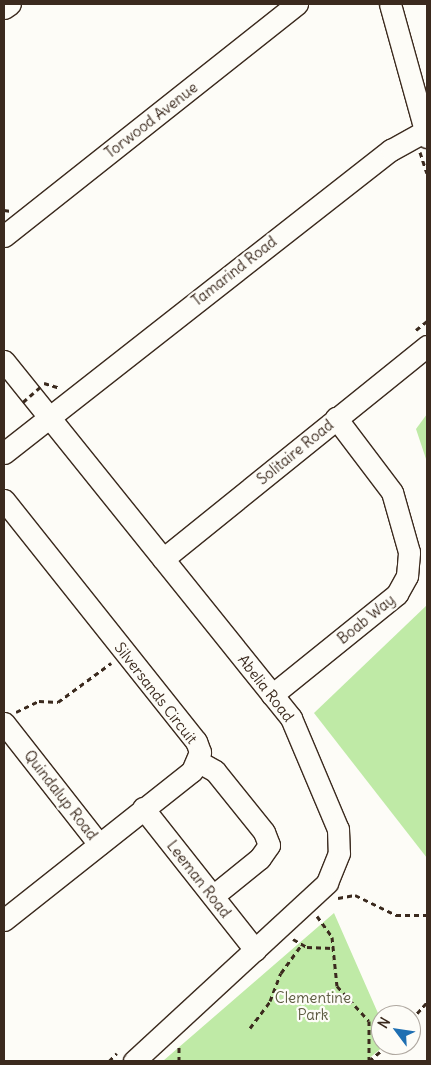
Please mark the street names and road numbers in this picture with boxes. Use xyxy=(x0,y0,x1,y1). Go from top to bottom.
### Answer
street label: Torwood Avenue xyxy=(101,78,201,162)
street label: Tamarind Road xyxy=(188,232,280,310)
street label: Solitaire Road xyxy=(253,416,337,488)
street label: Boab Way xyxy=(334,590,398,648)
street label: Silversands Circuit xyxy=(111,639,201,747)
street label: Abelia Road xyxy=(234,651,298,725)
street label: Quindalup Road xyxy=(20,747,102,843)
street label: Leeman Road xyxy=(163,837,235,921)

